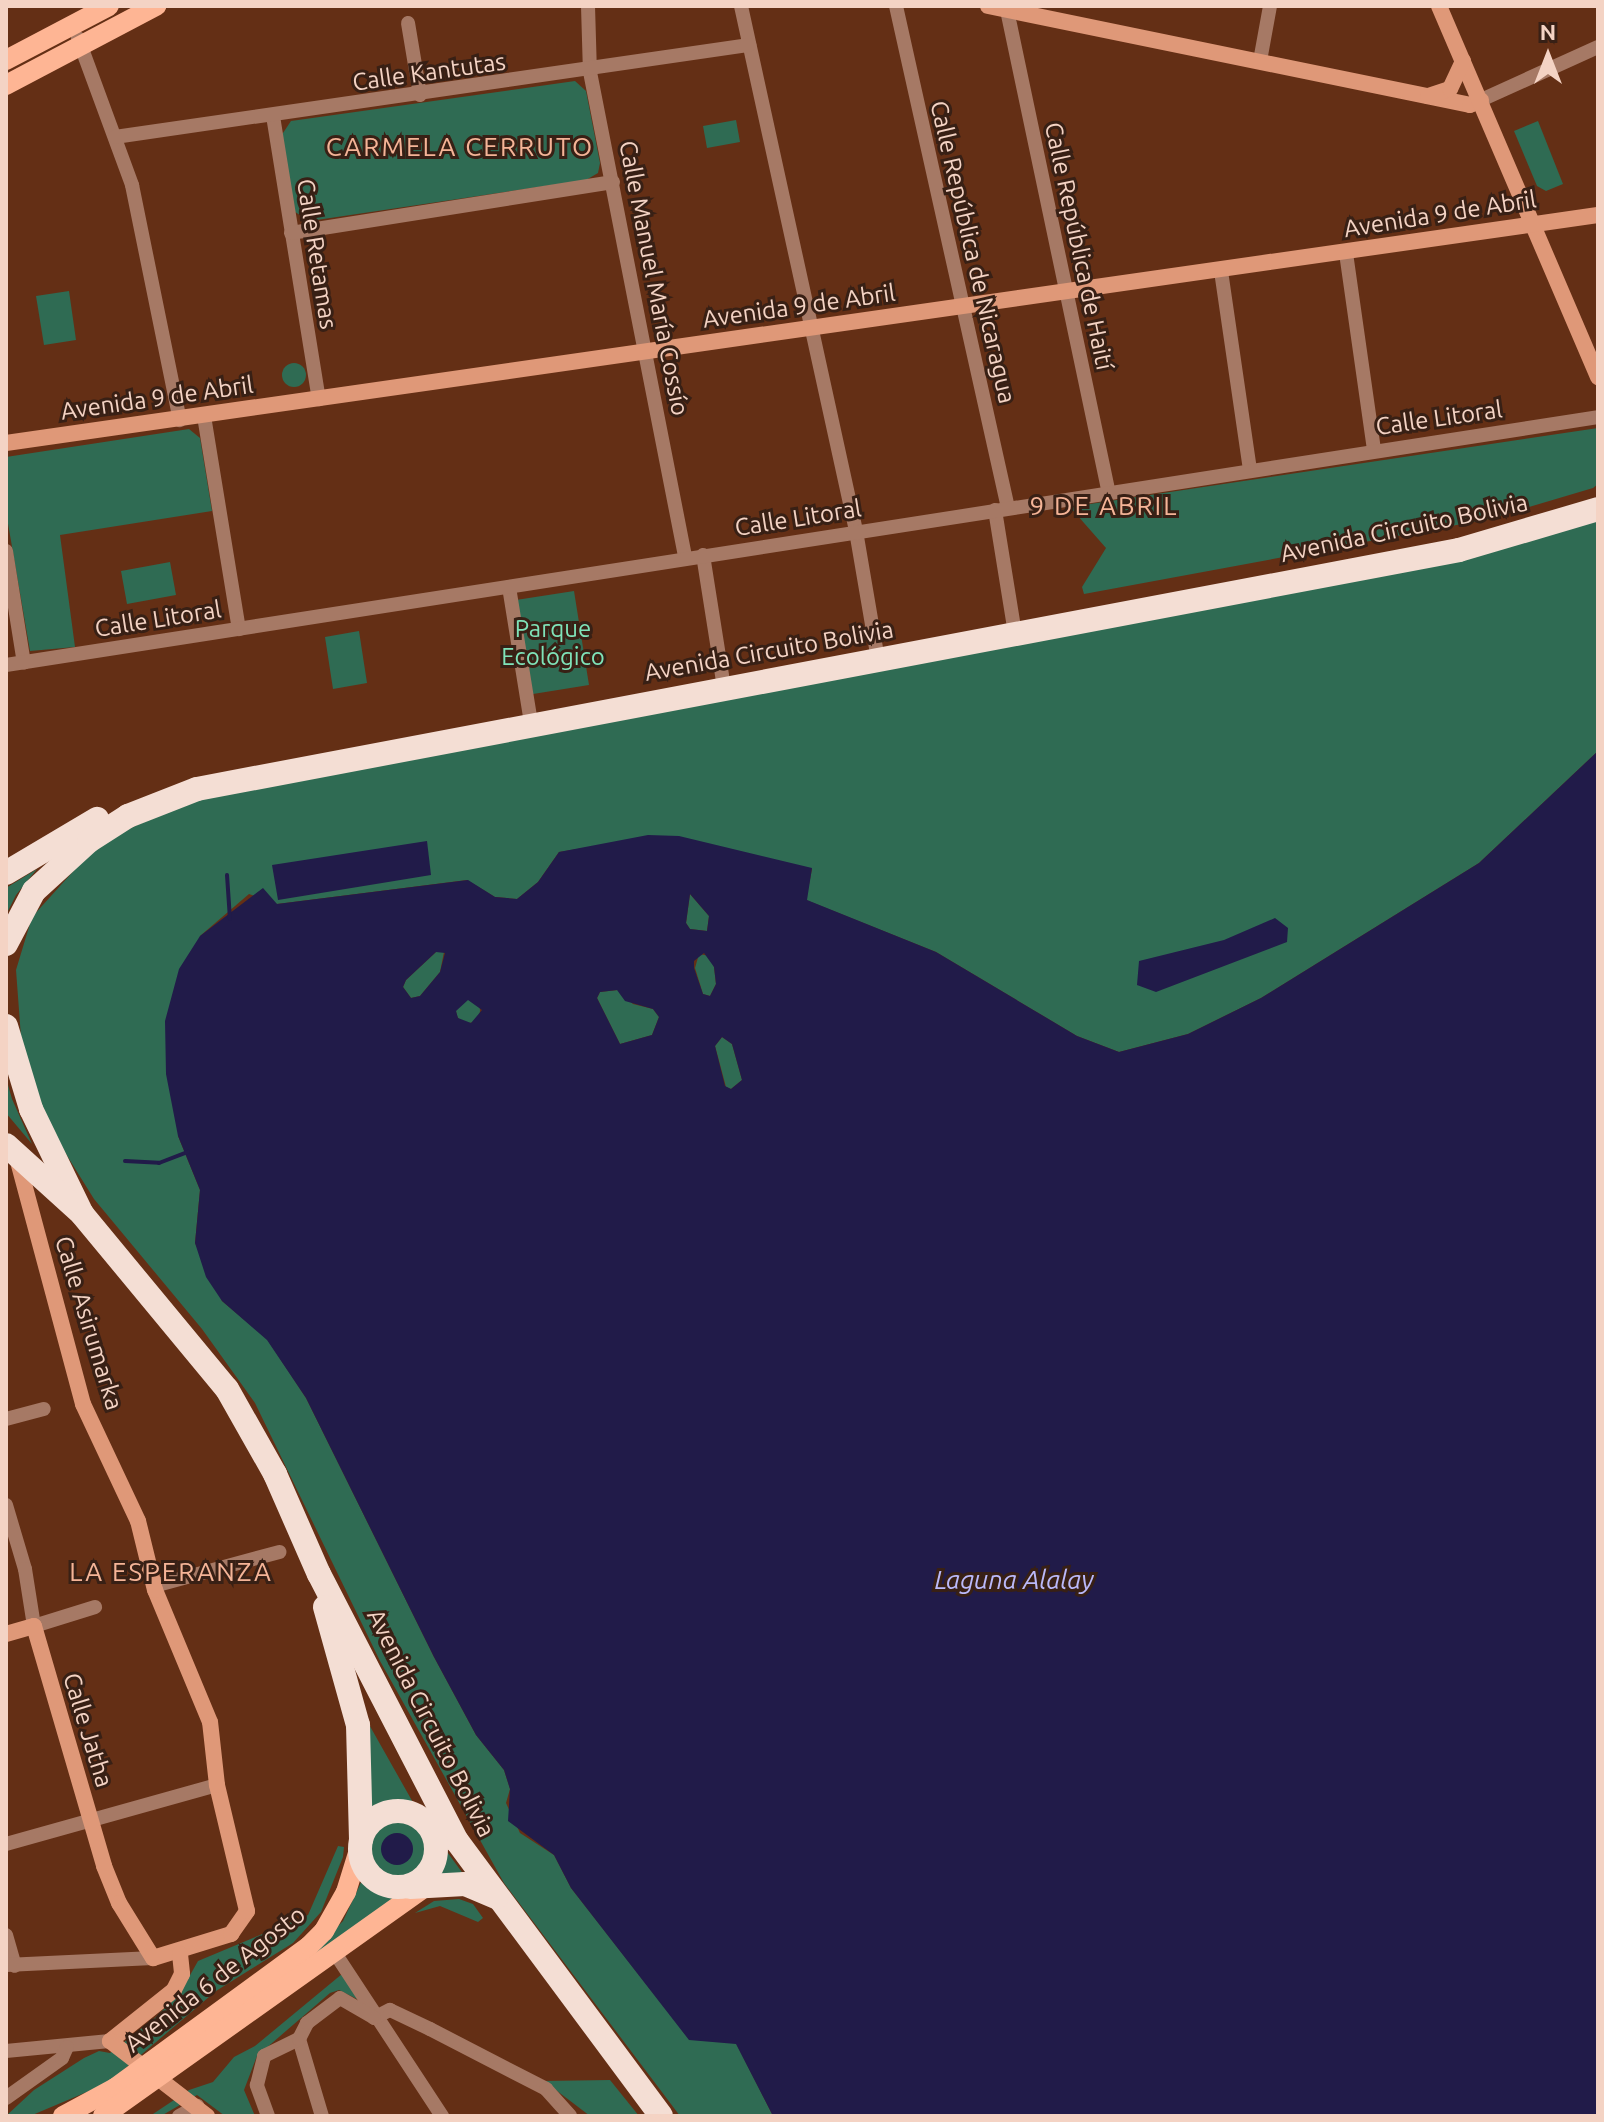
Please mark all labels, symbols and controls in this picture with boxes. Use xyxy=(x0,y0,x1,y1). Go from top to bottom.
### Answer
north arrow xyxy=(1508,16,1588,96)
text: N xyxy=(1540,19,1556,44)
street label: Calle Kantutas xyxy=(351,47,507,97)
street label: Calle República de Nicaragua xyxy=(924,98,1022,406)
street label: Calle República de Haití xyxy=(1039,120,1119,372)
district label: CARMELA CERRUTO xyxy=(326,131,594,163)
street label: Calle Manuel María Cossío xyxy=(613,138,695,418)
street label: Calle Retamas xyxy=(291,177,343,331)
street label: Avenida 9 de Abril xyxy=(1342,185,1538,243)
street label: Avenida 9 de Abril xyxy=(701,278,897,334)
street label: Avenida 9 de Abril xyxy=(59,370,255,426)
street label: Calle Litoral xyxy=(1374,395,1504,441)
street label: Avenida Circuito Bolivia xyxy=(1278,488,1530,568)
district label: 9 DE ABRIL xyxy=(1029,490,1179,522)
street label: Calle Litoral xyxy=(733,494,863,542)
street label: Calle Litoral xyxy=(93,595,223,643)
park label: Parque Ecológico xyxy=(501,615,605,671)
street label: Avenida Circuito Bolivia xyxy=(642,615,896,687)
street label: Calle Asirumarka xyxy=(49,1233,129,1413)
district label: LA ESPERANZA xyxy=(69,1556,273,1588)
water label: Laguna Alalay xyxy=(934,1564,1094,1596)
street label: Avenida Circuito Bolivia xyxy=(361,1604,501,1842)
street label: Calle Jatha xyxy=(57,1669,119,1791)
street label: Avenida 6 de Agosto xyxy=(119,1900,311,2058)

